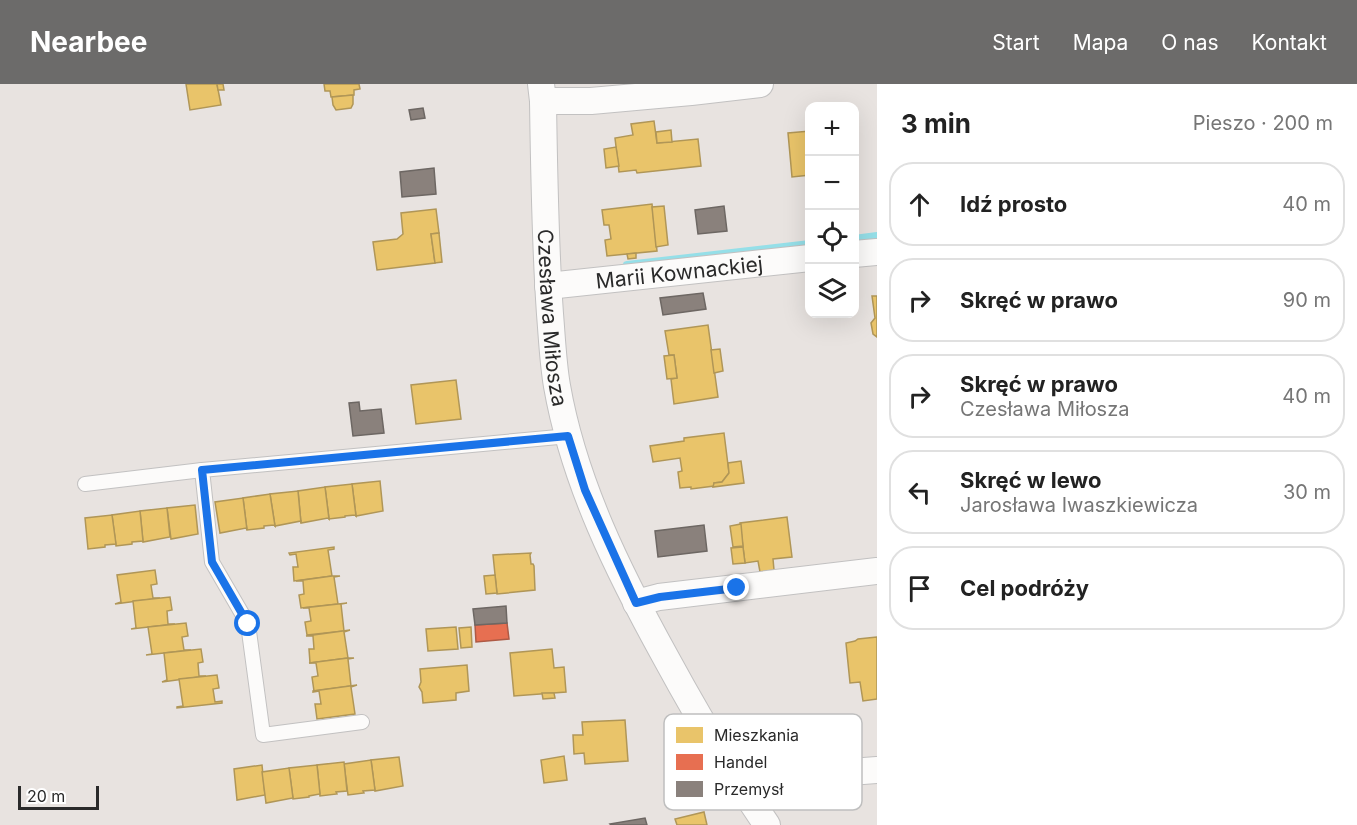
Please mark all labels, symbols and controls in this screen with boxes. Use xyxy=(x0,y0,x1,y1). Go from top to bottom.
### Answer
text: Nearbee xyxy=(30,25,147,59)
text: Start xyxy=(992,30,1040,55)
text: Mapa xyxy=(1073,30,1128,55)
text: O nas xyxy=(1161,30,1219,55)
text: Kontakt xyxy=(1252,30,1327,55)
map controls xyxy=(805,102,859,318)
button: + xyxy=(805,102,859,156)
text: 3 min xyxy=(901,108,971,139)
text: Pieszo · 200 m xyxy=(1193,111,1333,135)
button: − xyxy=(805,156,859,210)
icon: ahead xyxy=(903,188,936,221)
text: Idź prosto xyxy=(960,191,1067,217)
text: 40 m xyxy=(1282,192,1331,216)
button: locate xyxy=(805,210,859,264)
street label: Czesława Miłosza xyxy=(533,228,573,409)
street label: Marii Kownackiej xyxy=(594,251,764,293)
button: layers xyxy=(805,264,859,318)
icon: right xyxy=(903,284,936,317)
text: Skręć w prawo xyxy=(960,287,1118,313)
text: 90 m xyxy=(1283,288,1331,312)
text: Skręć w prawo xyxy=(960,371,1118,397)
icon: right xyxy=(903,380,936,413)
text: 40 m xyxy=(1282,384,1331,408)
text: Czesława Miłosza xyxy=(960,397,1129,421)
text: Skręć w lewo xyxy=(960,467,1101,493)
icon: left xyxy=(903,476,936,509)
text: 30 m xyxy=(1283,480,1331,504)
text: Jarosława Iwaszkiewicza xyxy=(960,493,1198,517)
icon: arrive xyxy=(903,572,936,605)
route end xyxy=(723,574,749,600)
text: Cel podróży xyxy=(960,575,1089,601)
route start xyxy=(234,610,260,636)
legend xyxy=(664,714,862,810)
text: Mieszkania xyxy=(714,725,799,745)
text: Handel xyxy=(714,752,767,772)
text: Przemysł xyxy=(714,779,783,799)
scale bar xyxy=(18,783,99,810)
text: 20 m xyxy=(27,786,65,806)

